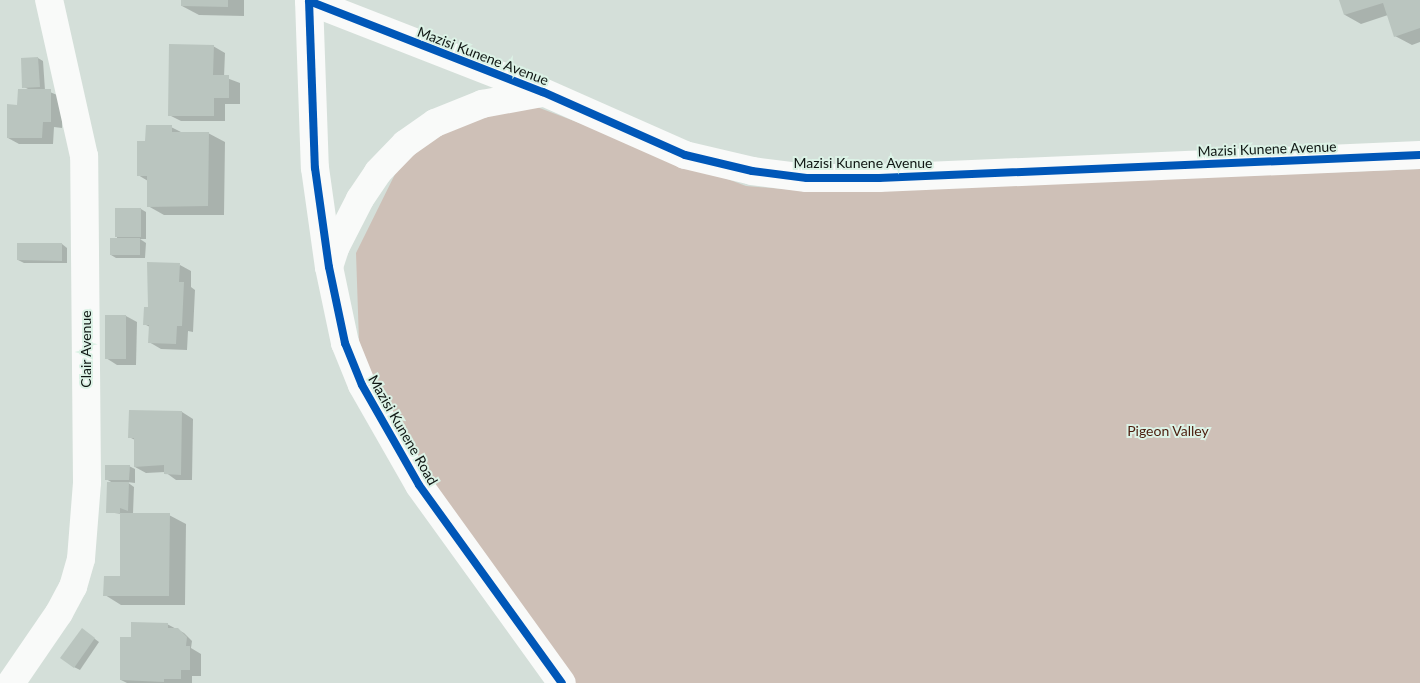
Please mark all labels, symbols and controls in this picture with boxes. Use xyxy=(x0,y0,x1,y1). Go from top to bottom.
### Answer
street label: Mazisi Kunene Avenue xyxy=(415,23,551,89)
street label: Mazisi Kunene Avenue xyxy=(1197,138,1337,160)
street label: Mazisi Kunene Avenue xyxy=(793,155,933,171)
street label: Clair Avenue xyxy=(78,310,94,388)
street label: Mazisi Kunene Road xyxy=(365,372,441,488)
park label: Pigeon Valley xyxy=(1127,423,1209,439)

